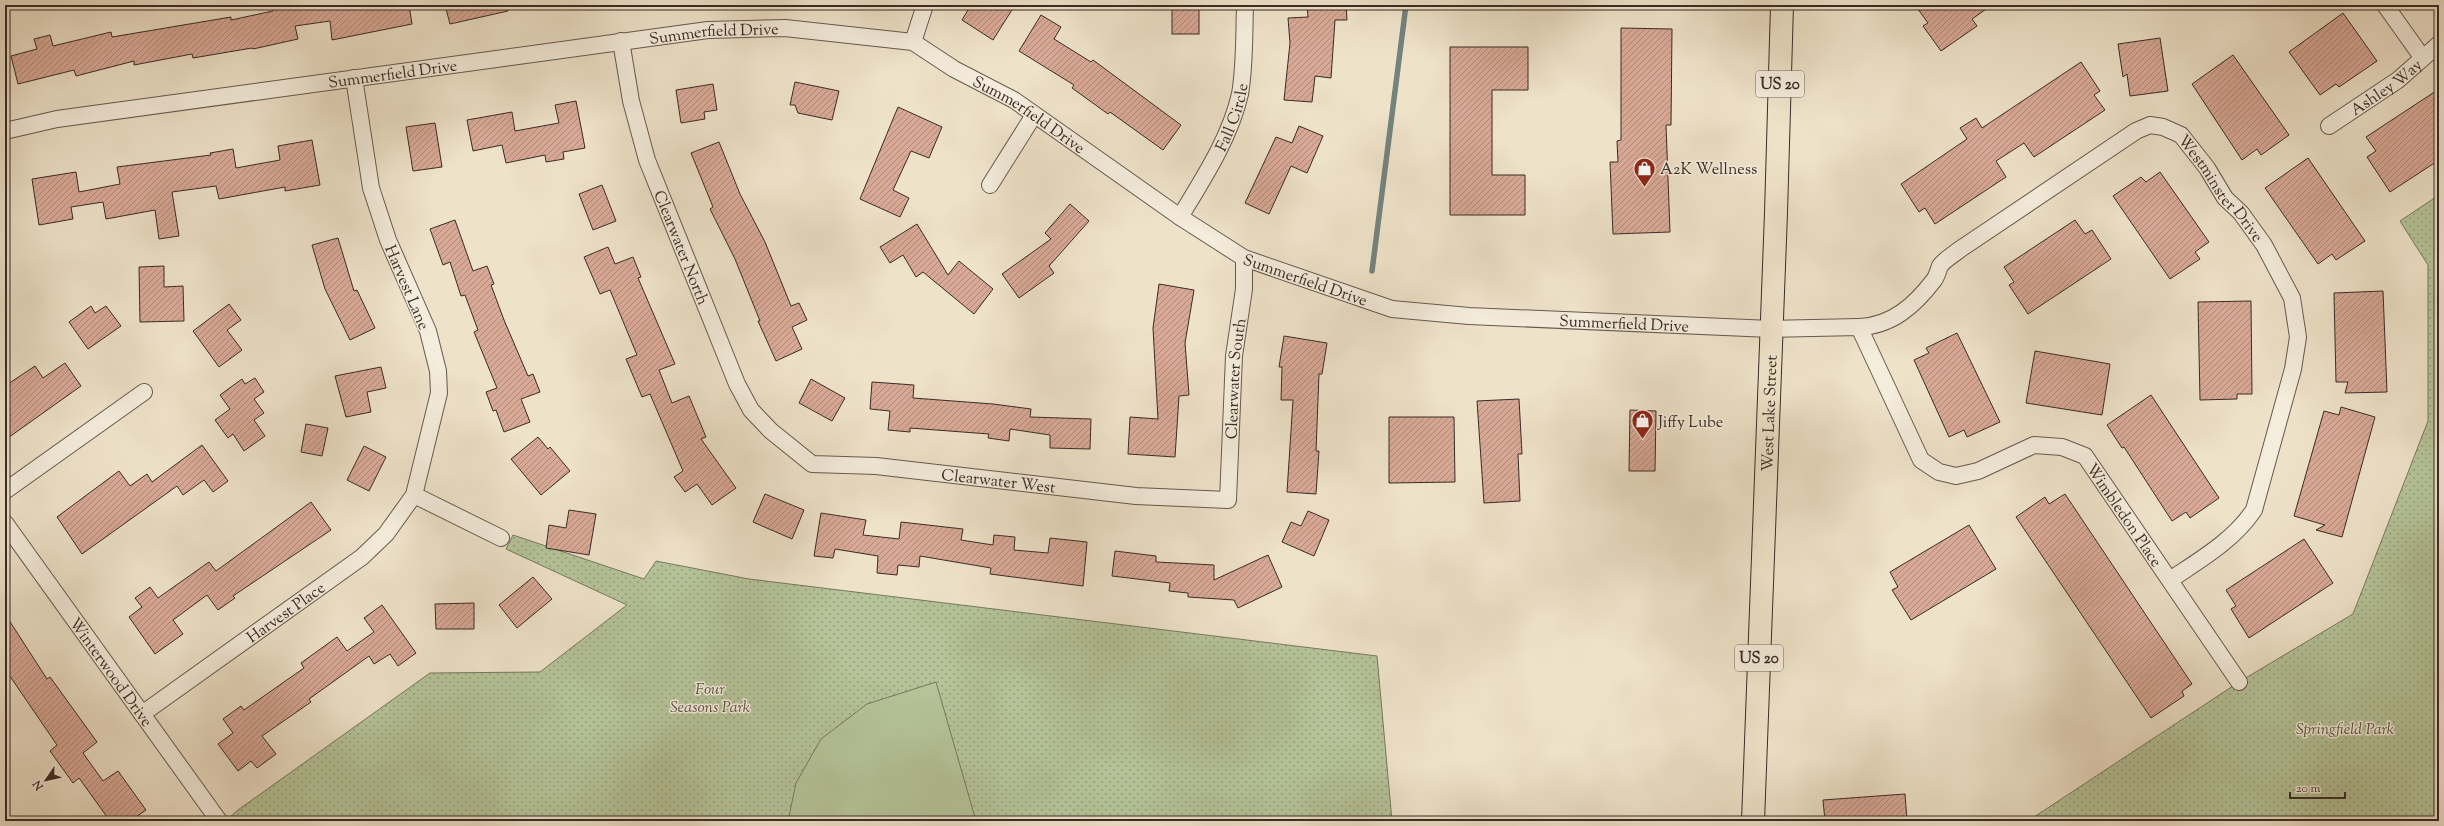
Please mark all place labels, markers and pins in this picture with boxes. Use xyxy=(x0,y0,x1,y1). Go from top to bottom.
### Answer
shop icon: A2K Wellness xyxy=(1631,155,1657,188)
place label: A2K Wellness xyxy=(1660,159,1757,182)
shop icon: Jiffy Lube xyxy=(1629,408,1655,441)
place label: Jiffy Lube xyxy=(1657,412,1723,435)

